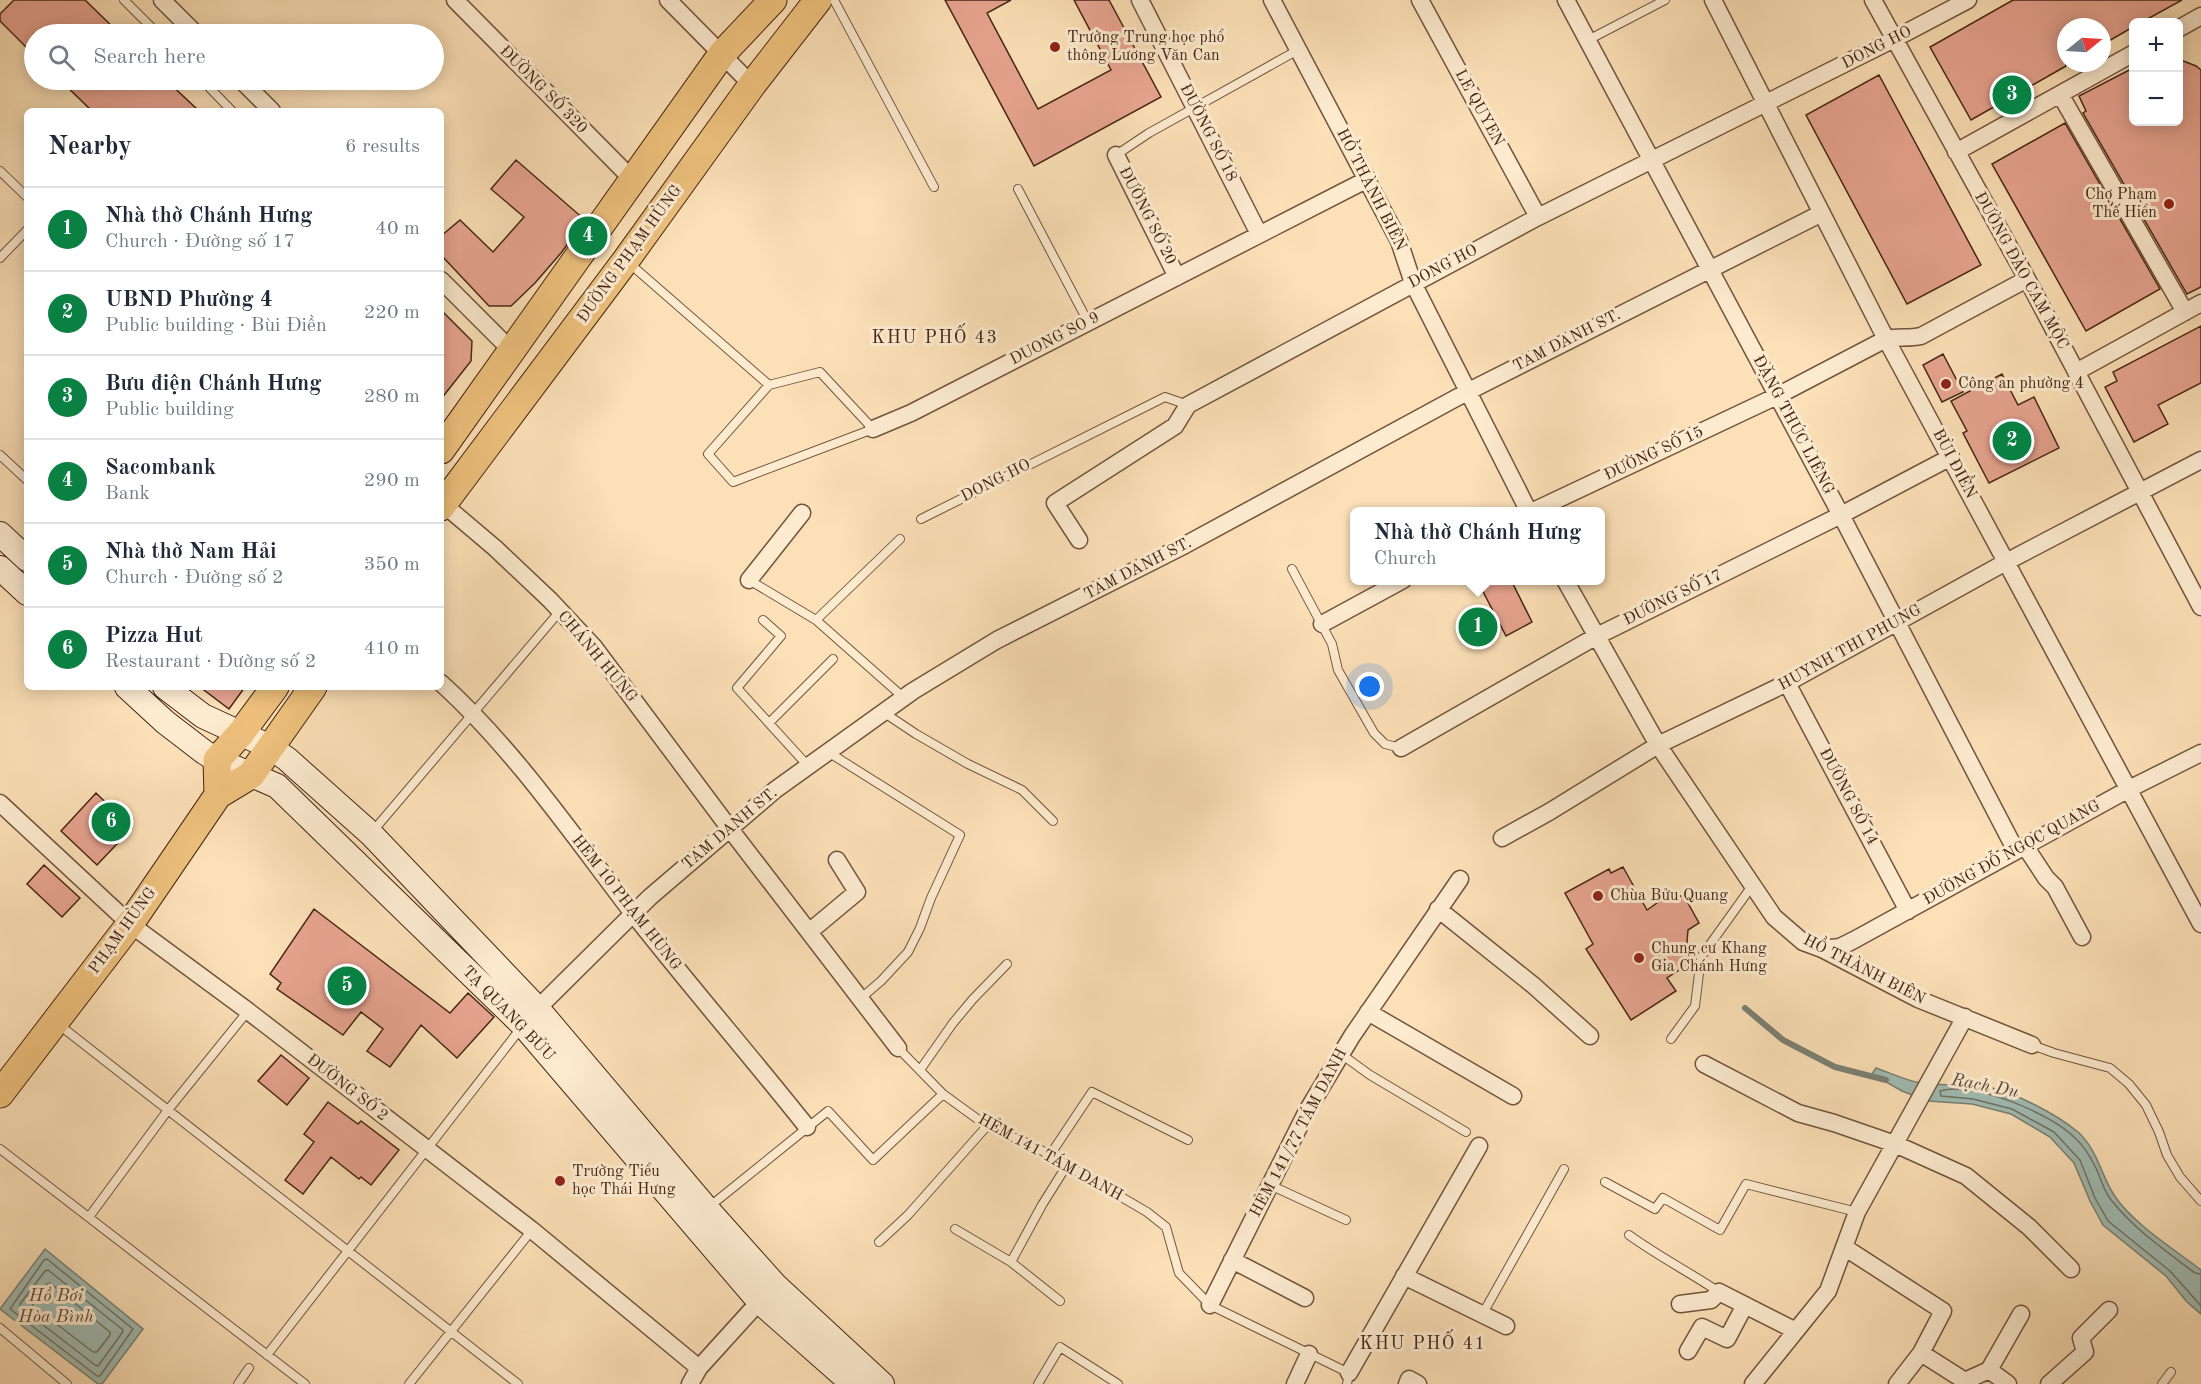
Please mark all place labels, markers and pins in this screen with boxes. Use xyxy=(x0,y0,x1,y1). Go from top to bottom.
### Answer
place label: Trường Trung học phổ thông Lương Văn Can xyxy=(1067,28,1225,64)
marker: Trường Trung học phổ thông Lương Văn Can xyxy=(1048,40,1062,54)
pin: 3 xyxy=(1992,72,2032,118)
place label: Chợ Phạm Thế Hiển xyxy=(2085,187,2157,221)
marker: Chợ Phạm Thế Hiển xyxy=(2162,197,2176,211)
pin: 4 xyxy=(568,214,608,258)
place label: Công an phường 4 xyxy=(1958,376,2084,392)
marker: Công an phường 4 xyxy=(1939,377,1953,391)
pin: 2 xyxy=(1992,418,2032,464)
pin: 1 xyxy=(1458,604,1498,650)
pin: 6 xyxy=(92,800,130,844)
place label: Chùa Bửu Quang xyxy=(1610,888,1728,904)
marker: Chùa Bửu Quang xyxy=(1591,889,1605,903)
place label: Chung cư Khang Gia Chánh Hưng xyxy=(1651,941,1767,975)
marker: Chung cư Khang Gia Chánh Hưng xyxy=(1632,951,1646,965)
pin: 5 xyxy=(328,964,366,1008)
place label: Trường Tiểu học Thái Hưng xyxy=(572,1162,676,1198)
marker: Trường Tiểu học Thái Hưng xyxy=(553,1174,567,1188)

